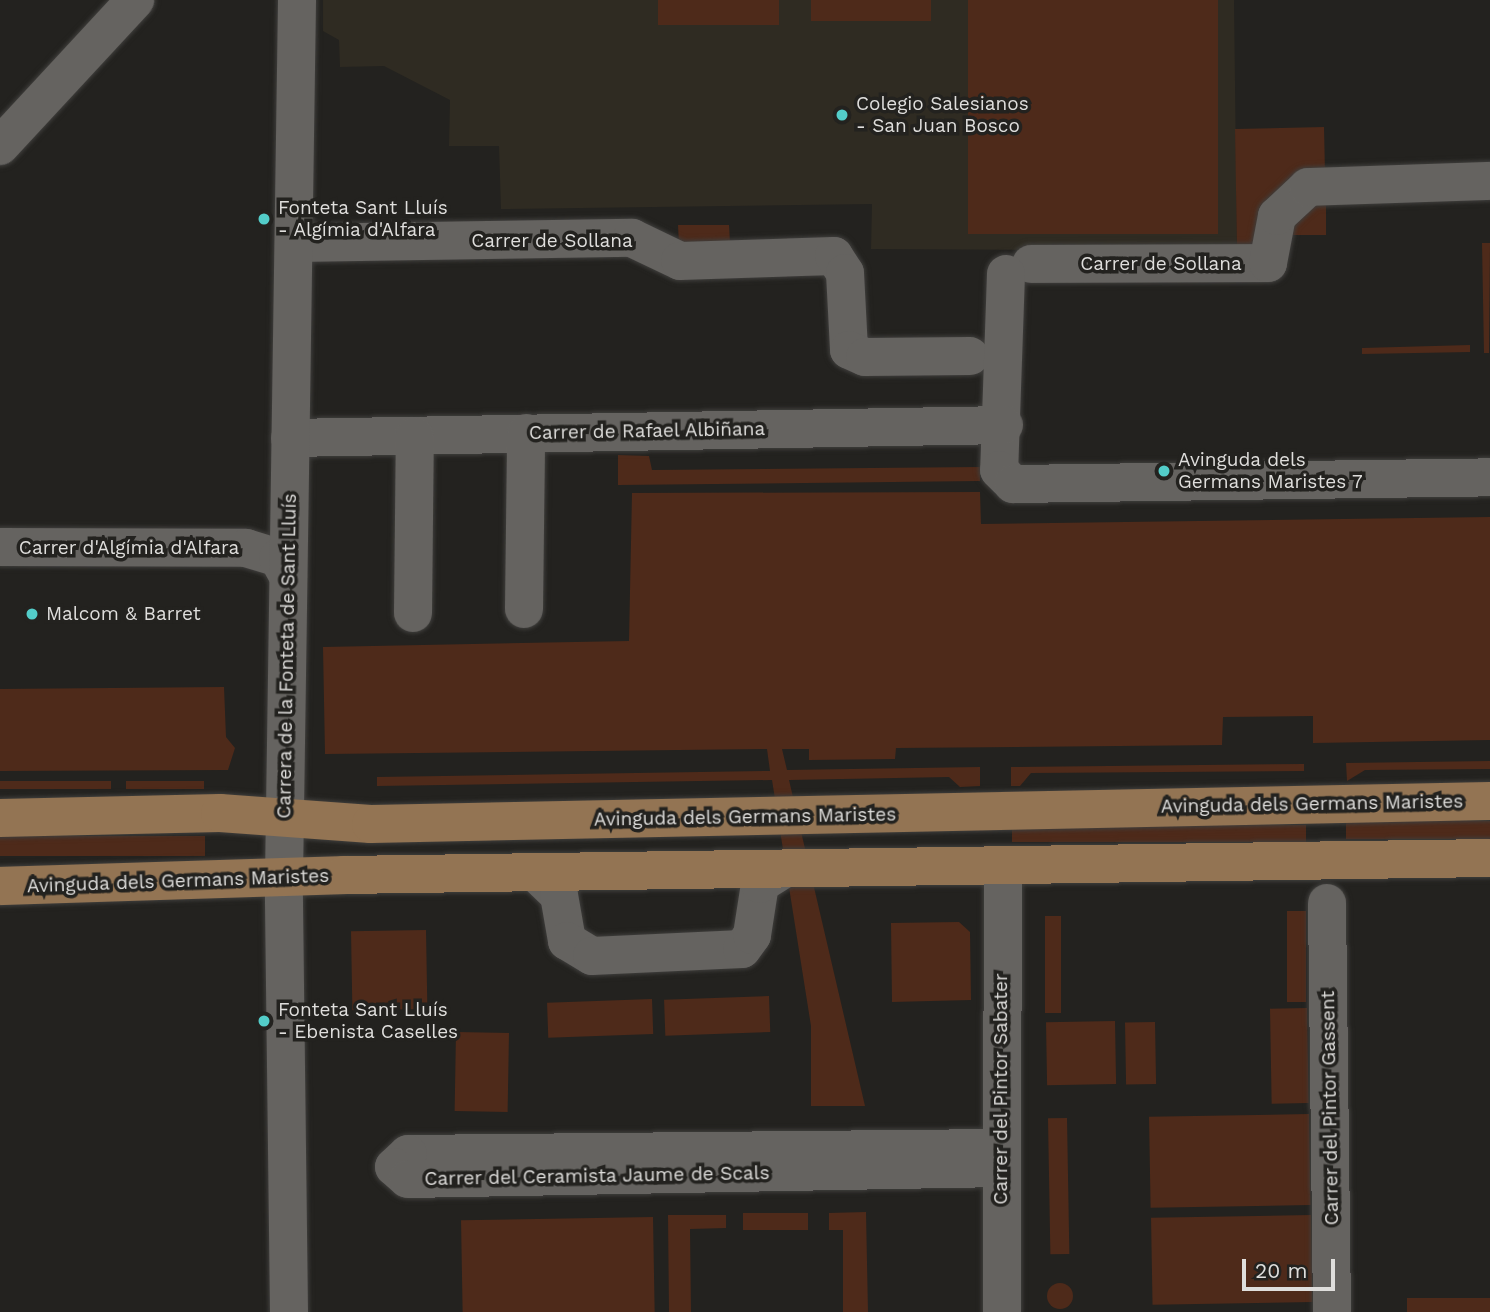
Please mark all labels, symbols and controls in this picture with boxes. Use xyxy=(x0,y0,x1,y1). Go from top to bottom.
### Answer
place label: Colegio Salesianos - San Juan Bosco xyxy=(856,93,1029,137)
marker: Colegio Salesianos - San Juan Bosco xyxy=(834,107,850,123)
place label: Fonteta Sant Lluís - Algímia d'Alfara xyxy=(278,197,448,241)
marker: Fonteta Sant Lluís - Algímia d'Alfara xyxy=(256,211,272,227)
street label: Carrer de Sollana xyxy=(471,230,633,252)
street label: Carrer de Sollana xyxy=(1080,253,1242,275)
street label: Carrer de Rafael Albiñana xyxy=(528,418,766,444)
place label: Avinguda dels Germans Maristes 7 xyxy=(1178,449,1363,493)
marker: Avinguda dels Germans Maristes 7 xyxy=(1156,463,1172,479)
street label: Carrera de la Fonteta de Sant Lluís xyxy=(273,493,301,819)
street label: Carrer d'Algímia d'Alfara xyxy=(18,537,240,559)
place label: Malcom & Barret xyxy=(46,603,201,625)
marker: Malcom & Barret xyxy=(24,606,40,622)
street label: Avinguda dels Germans Maristes xyxy=(1160,790,1464,818)
street label: Avinguda dels Germans Maristes xyxy=(593,803,897,831)
street label: Avinguda dels Germans Maristes xyxy=(26,864,330,898)
street label: Carrer del Pintor Sabater xyxy=(990,973,1012,1205)
street label: Carrer del Pintor Gassent xyxy=(1317,990,1343,1226)
place label: Fonteta Sant Lluís - Ebenista Caselles xyxy=(278,999,459,1043)
marker: Fonteta Sant Lluís - Ebenista Caselles xyxy=(256,1013,272,1029)
street label: Carrer del Ceramista Jaume de Scals xyxy=(423,1162,771,1190)
scale bar xyxy=(1245,1246,1338,1290)
text: 20 m xyxy=(1255,1258,1307,1283)

